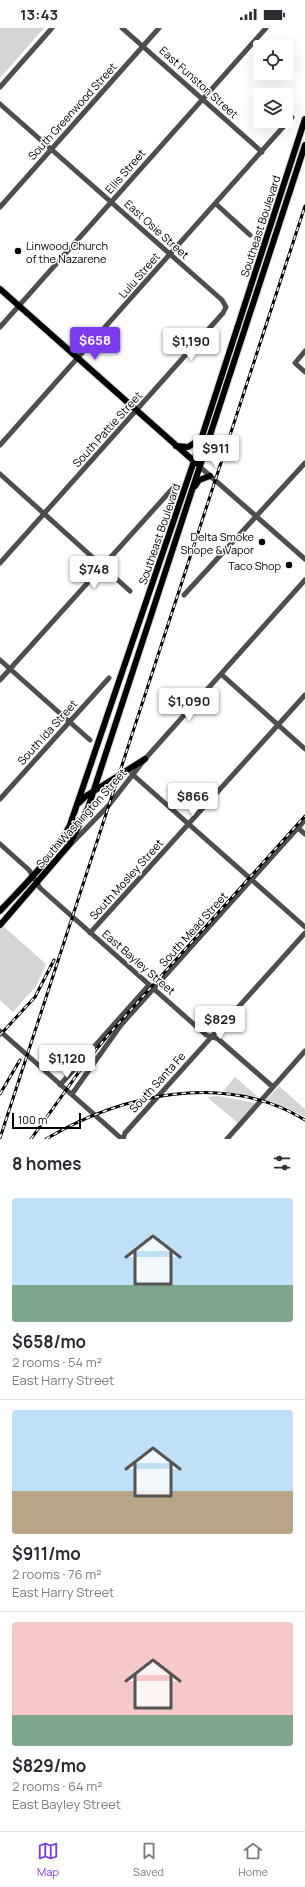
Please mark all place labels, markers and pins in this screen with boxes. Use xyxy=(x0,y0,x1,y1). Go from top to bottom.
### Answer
place label: Linwood Church of the Nazarene xyxy=(26,238,108,266)
marker: Linwood Church of the Nazarene xyxy=(13,246,23,256)
pin: $658 xyxy=(71,327,119,361)
pin: $1,190 xyxy=(158,328,224,362)
pin: $911 xyxy=(192,435,240,469)
place label: Delta Smoke Shope & Vapor xyxy=(180,529,255,557)
marker: Delta Smoke Shope & Vapor xyxy=(257,537,267,547)
pin: $748 xyxy=(70,556,118,590)
place label: Taco Shop xyxy=(228,558,281,573)
marker: Taco Shop xyxy=(284,560,294,570)
pin: $1,090 xyxy=(156,688,222,722)
pin: $866 xyxy=(169,783,217,817)
pin: $829 xyxy=(196,1006,244,1040)
pin: $1,120 xyxy=(34,1045,100,1079)

